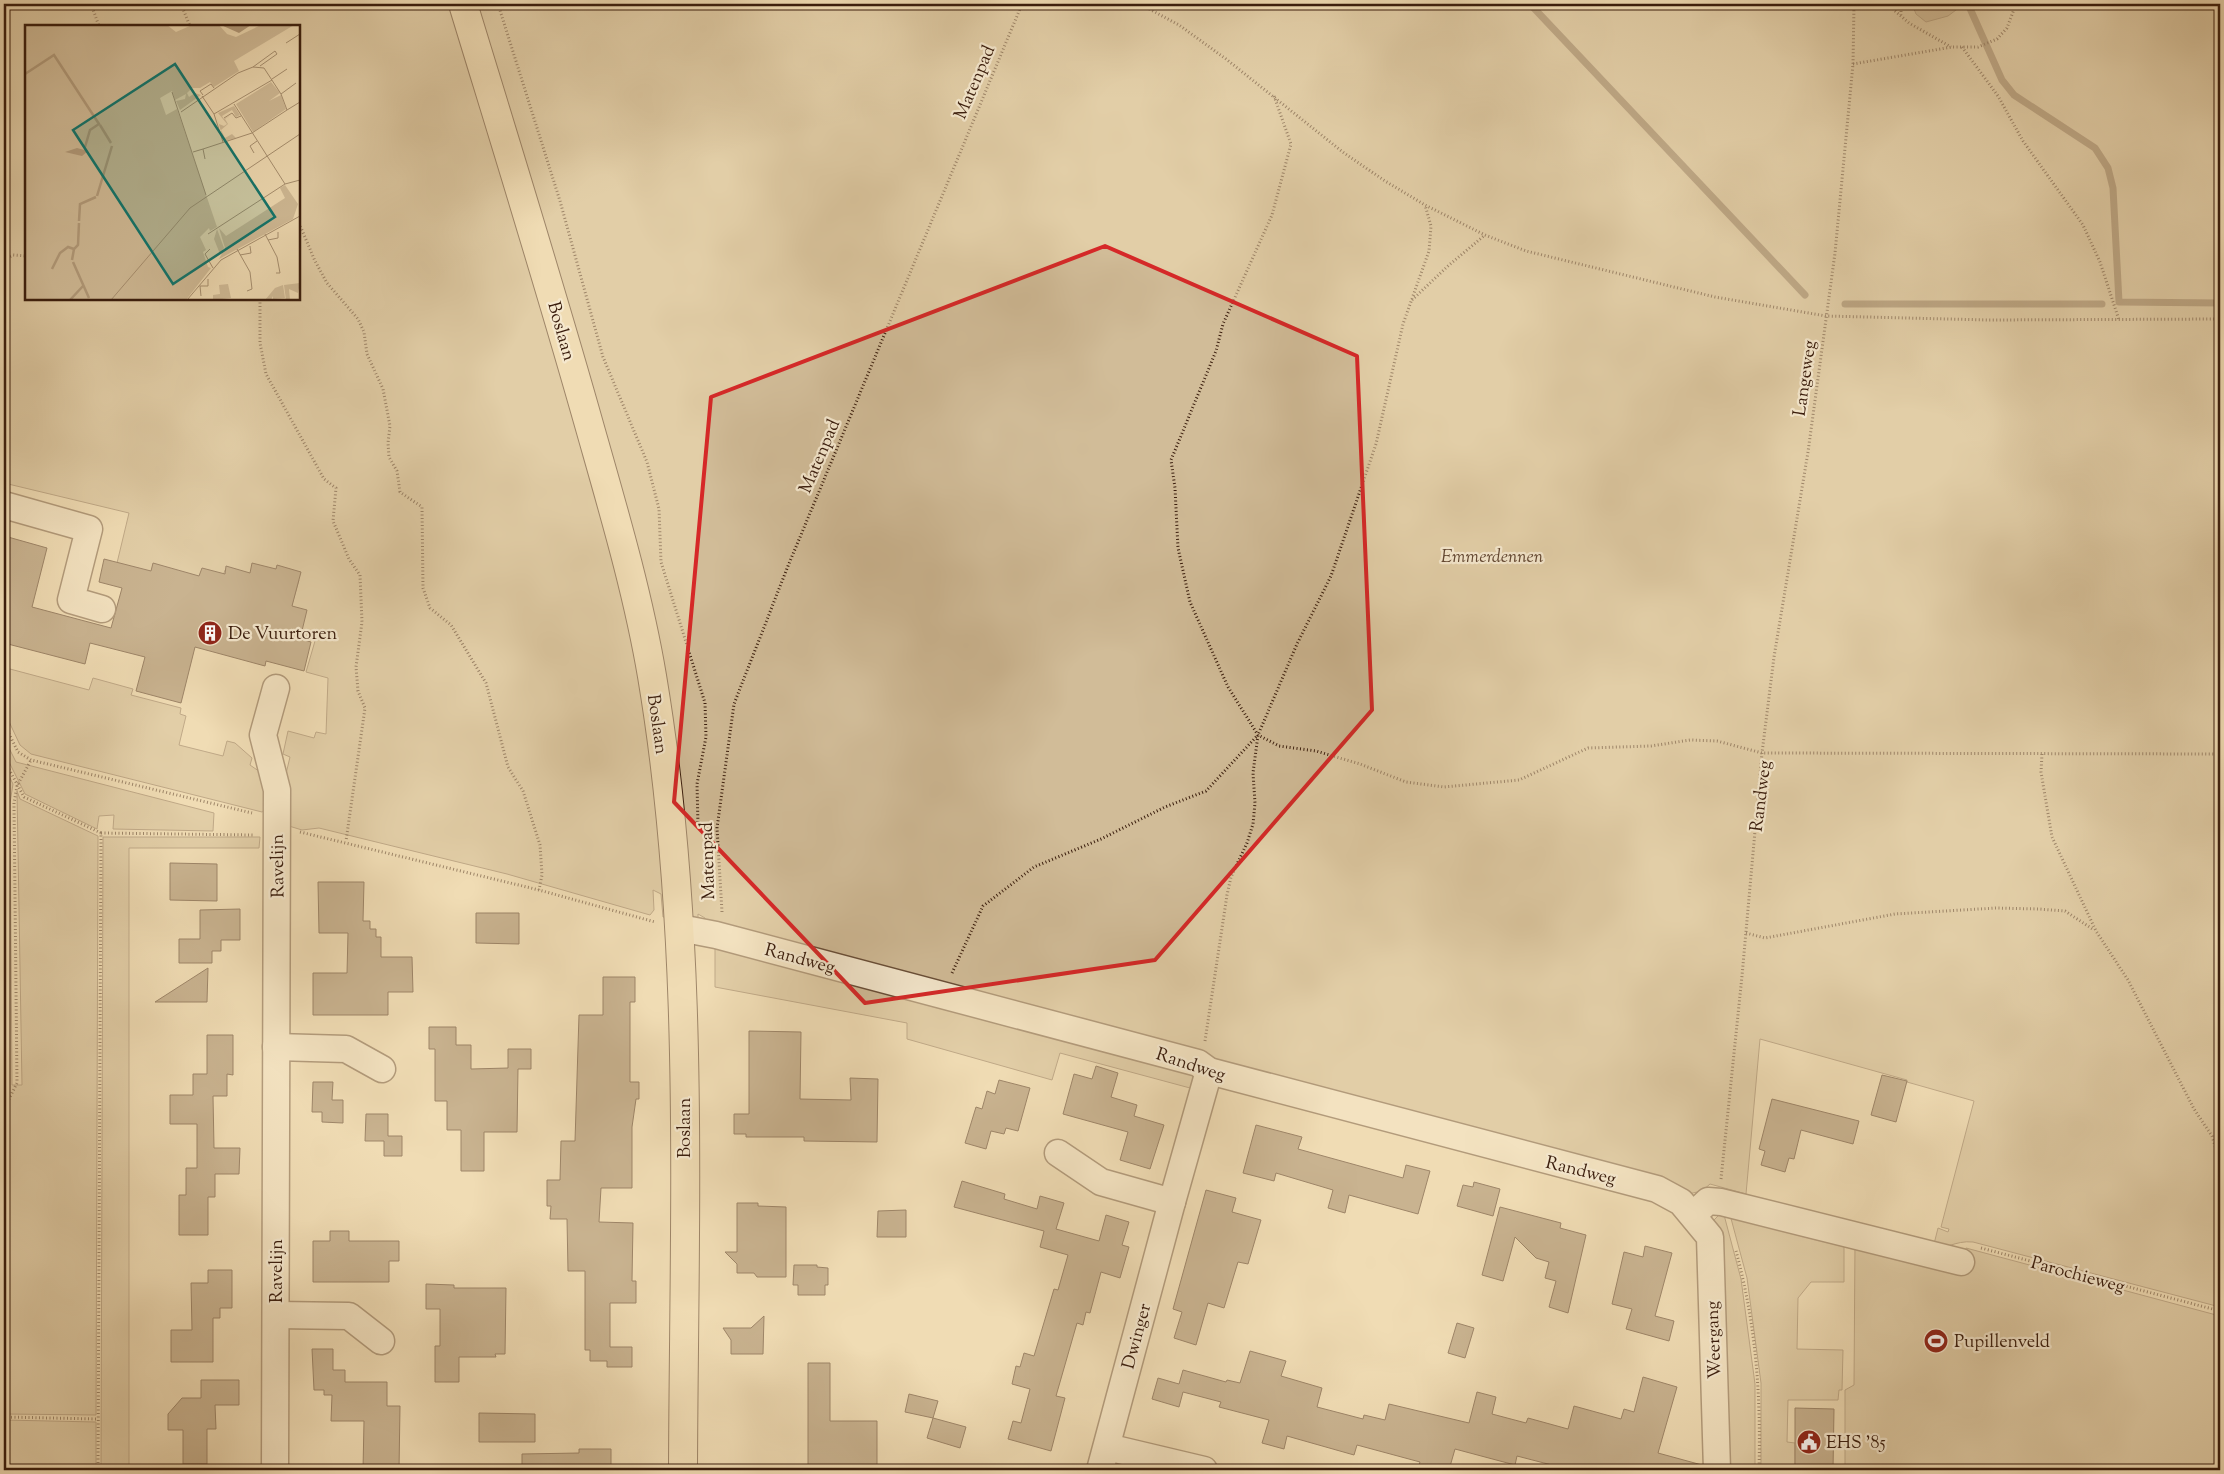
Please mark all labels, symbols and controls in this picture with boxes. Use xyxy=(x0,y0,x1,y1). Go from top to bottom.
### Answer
inset map xyxy=(25,25,300,300)
street label: Matenpad xyxy=(949,42,1003,124)
street label: Boslaan xyxy=(539,299,581,365)
street label: Langeweg xyxy=(1788,338,1824,418)
street label: Matenpad xyxy=(794,416,848,498)
park label: Emmerdennen xyxy=(1441,545,1544,571)
building icon: De Vuurtoren xyxy=(197,620,223,646)
place label: De Vuurtoren xyxy=(228,622,338,648)
street label: Boslaan xyxy=(639,693,673,756)
street label: Randweg xyxy=(1745,759,1779,833)
street label: Matenpad xyxy=(695,822,723,900)
street label: Ravelijn xyxy=(265,833,293,898)
street label: Randweg xyxy=(761,938,838,982)
street label: Randweg xyxy=(1152,1042,1229,1089)
street label: Boslaan xyxy=(673,1097,699,1158)
street label: Randweg xyxy=(1543,1151,1619,1193)
street label: Ravelijn xyxy=(265,1239,291,1303)
street label: Parochieweg xyxy=(2028,1251,2128,1301)
street label: Dwinger xyxy=(1117,1300,1159,1372)
street label: Weergang xyxy=(1701,1300,1729,1379)
sports icon: Pupillenveld xyxy=(1923,1328,1949,1354)
place label: Pupillenveld xyxy=(1954,1330,2050,1356)
public building icon: EHS '85 xyxy=(1796,1429,1822,1455)
place label: EHS '85 xyxy=(1826,1431,1886,1457)

